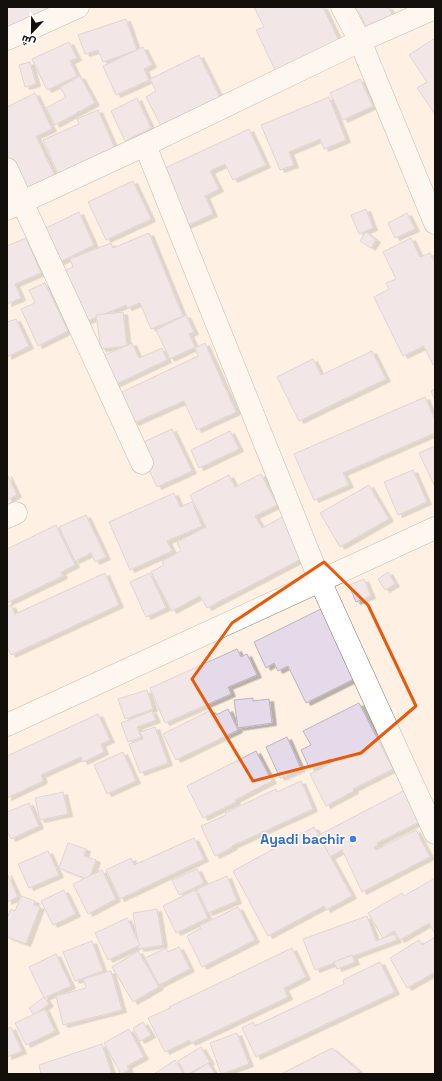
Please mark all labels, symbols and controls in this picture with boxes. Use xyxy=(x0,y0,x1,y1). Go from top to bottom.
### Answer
north arrow xyxy=(12,12,52,52)
text: ش xyxy=(19,32,37,50)
place label: Ayadi bachir xyxy=(260,830,345,848)
marker: Ayadi bachir xyxy=(348,834,358,844)

